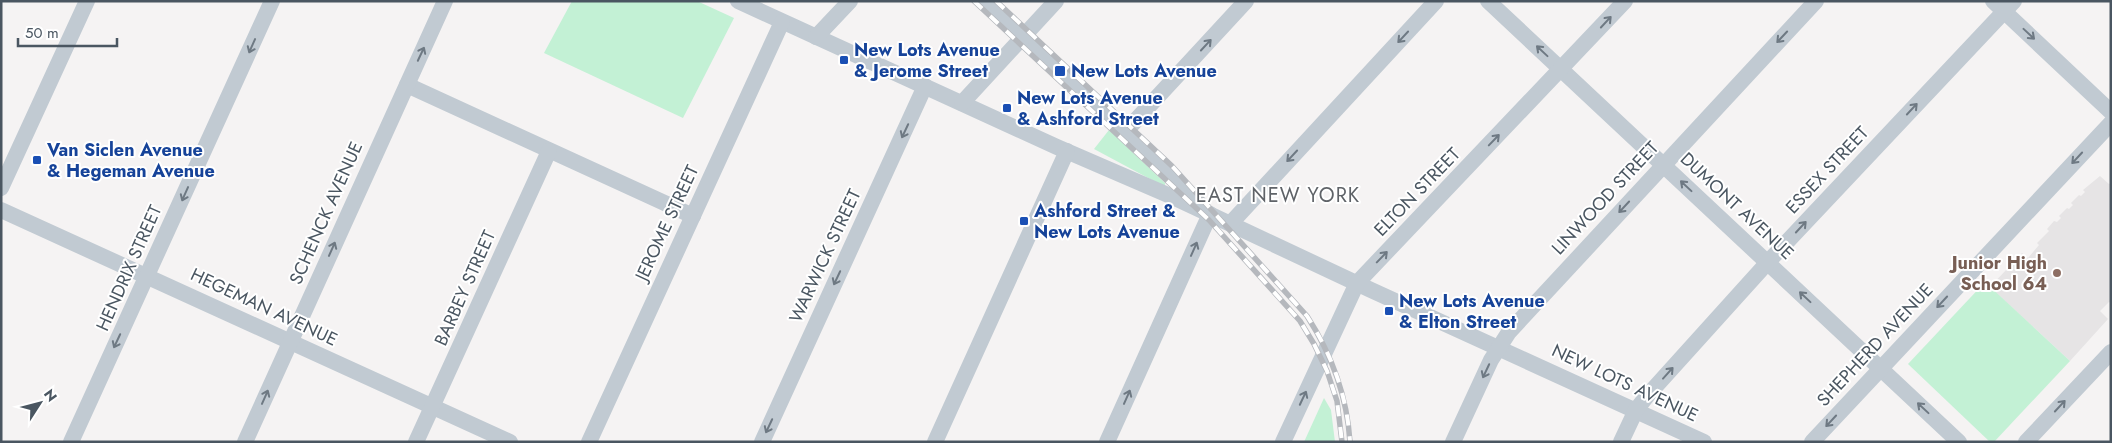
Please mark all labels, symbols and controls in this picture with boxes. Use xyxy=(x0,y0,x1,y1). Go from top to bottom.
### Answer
scale bar xyxy=(18,15,116,47)
one-way arrow xyxy=(1600,15,1612,28)
text: 50 m xyxy=(25,22,59,44)
one-way arrow xyxy=(2022,28,2035,40)
one-way arrow xyxy=(1397,30,1409,43)
one-way arrow xyxy=(1776,31,1788,43)
place label: New Lots Avenue & Jerome Street xyxy=(854,37,1000,84)
one-way arrow xyxy=(246,38,256,53)
one-way arrow xyxy=(1200,38,1212,51)
one-way arrow xyxy=(1535,45,1548,57)
one-way arrow xyxy=(417,47,426,62)
marker: New Lots Avenue & Jerome Street xyxy=(838,54,850,66)
place label: New Lots Avenue xyxy=(1071,58,1217,84)
marker: New Lots Avenue xyxy=(1053,64,1067,78)
place label: New Lots Avenue & Ashford Street xyxy=(1017,85,1163,132)
marker: New Lots Avenue & Ashford Street xyxy=(1001,102,1013,114)
one-way arrow xyxy=(1906,103,1918,115)
street label: ESSEX STREET xyxy=(1780,120,1875,220)
one-way arrow xyxy=(899,123,909,138)
one-way arrow xyxy=(1488,133,1500,146)
street label: LINWOOD STREET xyxy=(1546,135,1665,260)
place label: Van Siclen Avenue & Hegeman Avenue xyxy=(46,137,215,184)
street label: SCHENCK AVENUE xyxy=(283,137,369,289)
street label: ELTON STREET xyxy=(1368,141,1466,242)
street label: DUMONT AVENUE xyxy=(1674,146,1800,266)
one-way arrow xyxy=(1286,150,1298,163)
one-way arrow xyxy=(2071,152,2083,165)
marker: Van Siclen Avenue & Hegeman Avenue xyxy=(31,154,43,166)
street label: JEROME STREET xyxy=(628,160,705,287)
one-way arrow xyxy=(1680,180,1693,192)
district label: EAST NEW YORK xyxy=(1196,181,1360,210)
street label: WARWICK STREET xyxy=(783,184,868,327)
one-way arrow xyxy=(179,186,189,201)
place label: Ashford Street & New Lots Avenue xyxy=(1033,198,1180,245)
street label: HENDRIX STREET xyxy=(90,200,169,335)
one-way arrow xyxy=(1618,201,1630,214)
marker: Ashford Street & New Lots Avenue xyxy=(1018,215,1030,227)
one-way arrow xyxy=(1795,221,1807,234)
street label: BARBEY STREET xyxy=(428,226,502,350)
one-way arrow xyxy=(328,242,337,257)
one-way arrow xyxy=(1190,242,1200,257)
place label: Junior High School 64 xyxy=(1949,250,2047,297)
one-way arrow xyxy=(1376,251,1388,263)
street label: HEGEMAN AVENUE xyxy=(186,262,342,352)
marker: Junior High School 64 xyxy=(2051,267,2063,279)
one-way arrow xyxy=(832,270,841,285)
street label: SHEPHERD AVENUE xyxy=(1811,278,1939,412)
place label: New Lots Avenue & Elton Street xyxy=(1399,288,1545,335)
one-way arrow xyxy=(1799,291,1811,303)
one-way arrow xyxy=(1936,296,1948,309)
marker: New Lots Avenue & Elton Street xyxy=(1383,305,1395,317)
one-way arrow xyxy=(112,333,122,348)
street label: NEW LOTS AVENUE xyxy=(1547,338,1703,428)
one-way arrow xyxy=(1480,363,1490,378)
one-way arrow xyxy=(1662,367,1674,380)
north arrow xyxy=(15,378,65,428)
text: N xyxy=(39,385,62,406)
one-way arrow xyxy=(260,390,270,405)
one-way arrow xyxy=(1123,390,1133,405)
one-way arrow xyxy=(1299,390,1309,405)
one-way arrow xyxy=(2054,400,2066,413)
one-way arrow xyxy=(1917,402,1930,414)
one-way arrow xyxy=(1825,415,1837,427)
one-way arrow xyxy=(764,418,774,433)

